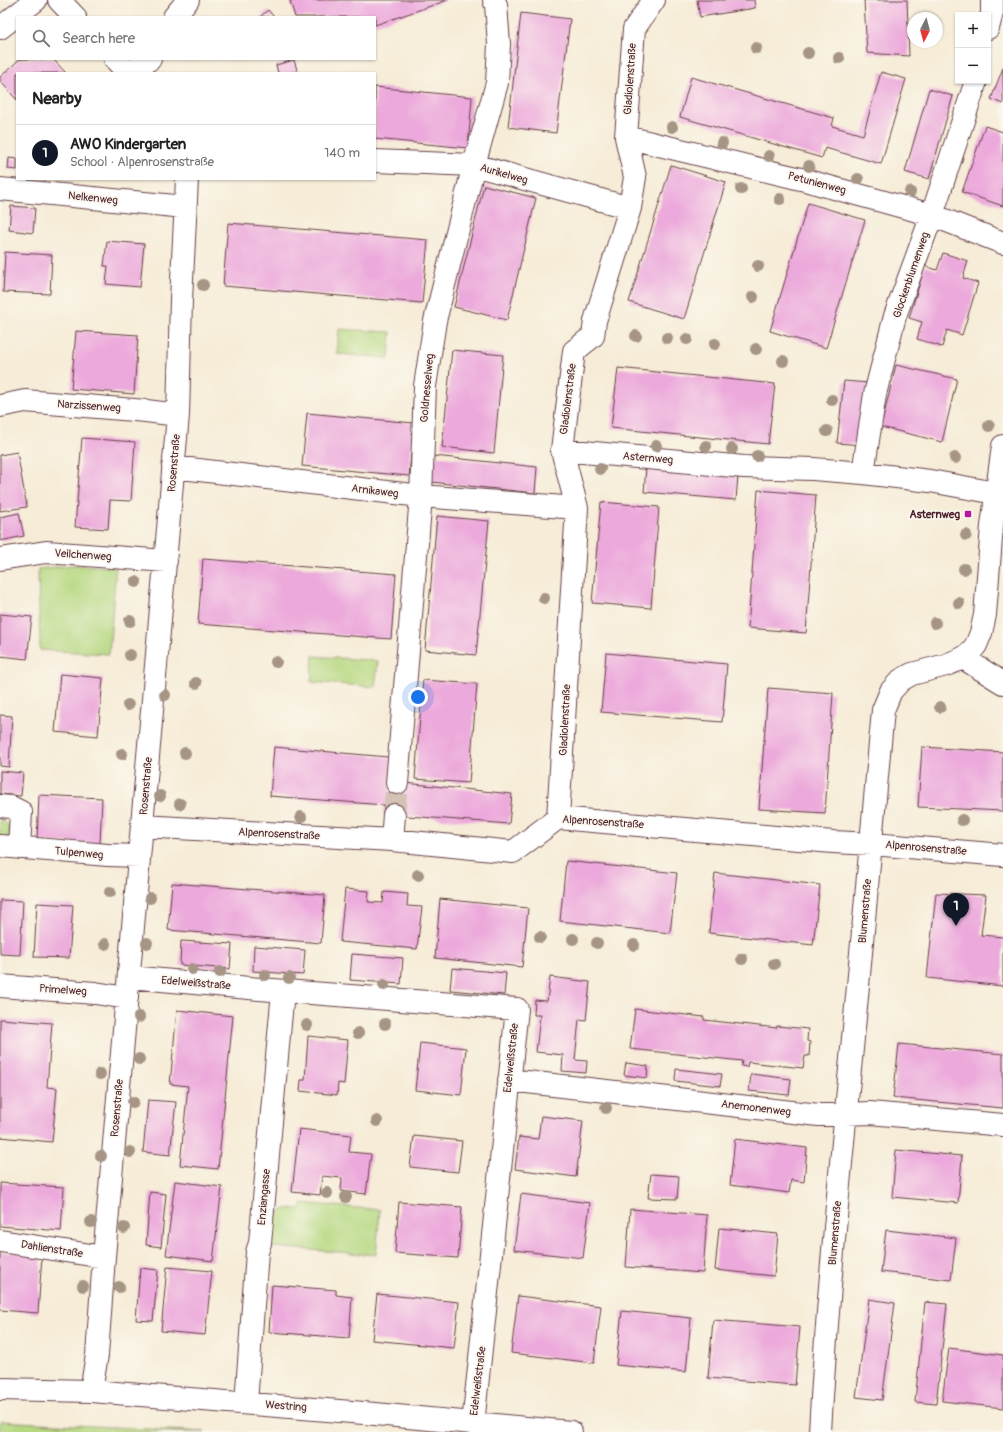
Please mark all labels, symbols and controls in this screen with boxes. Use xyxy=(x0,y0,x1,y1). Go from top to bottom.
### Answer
north arrow xyxy=(907,12,943,48)
map controls xyxy=(955,12,991,84)
button: + xyxy=(955,12,991,48)
search box xyxy=(16,16,376,60)
icon: search xyxy=(30,27,52,49)
text: Search here xyxy=(62,29,135,48)
street label: Gladiolenstraße xyxy=(621,42,639,115)
button: − xyxy=(955,48,991,84)
text: Nearby xyxy=(32,88,81,109)
text: AWO Kindergarten xyxy=(70,135,186,154)
text: 1 xyxy=(42,145,48,161)
text: 140 m xyxy=(324,145,360,161)
text: School · Alpenrosenstraße xyxy=(70,154,214,170)
street label: Aurikelweg xyxy=(479,161,530,187)
street label: Petunienweg xyxy=(787,169,848,197)
street label: Nelkenweg xyxy=(68,189,119,207)
street label: Glockenblumenweg xyxy=(890,230,932,320)
street label: Goldnesselweg xyxy=(418,353,437,423)
street label: Gladiolenstraße xyxy=(557,362,579,435)
street label: Narzissenweg xyxy=(57,397,122,415)
street label: Rosenstraße xyxy=(165,433,183,493)
street label: Asternweg xyxy=(622,449,674,467)
street label: Arnikaweg xyxy=(351,482,400,500)
place label: Asternweg xyxy=(910,508,960,521)
marker: Asternweg xyxy=(963,509,973,519)
street label: Veilchenweg xyxy=(54,547,112,564)
street label: Gladiolenstraße xyxy=(557,683,573,756)
your location xyxy=(408,687,428,707)
street label: Rosenstraße xyxy=(137,756,155,816)
street label: Alpenrosenstraße xyxy=(562,813,645,831)
street label: Alpenrosenstraße xyxy=(238,825,321,843)
street label: Alpenrosenstraße xyxy=(885,838,968,858)
street label: Tulpenweg xyxy=(54,844,104,862)
street label: Blumenstraße xyxy=(856,878,874,944)
pin: 1 xyxy=(943,893,969,926)
street label: Edelweißstraße xyxy=(161,973,232,993)
street label: Primelweg xyxy=(39,982,88,998)
street label: Edelweißstraße xyxy=(501,1022,521,1093)
street label: Rosenstraße xyxy=(108,1078,126,1138)
street label: Anemonenweg xyxy=(720,1097,792,1119)
street label: Enziangasse xyxy=(255,1168,273,1226)
street label: Blumenstraße xyxy=(826,1200,844,1266)
street label: Dahlienstraße xyxy=(20,1238,85,1260)
street label: Edelweißstraße xyxy=(467,1345,489,1416)
street label: Westring xyxy=(265,1398,308,1414)

